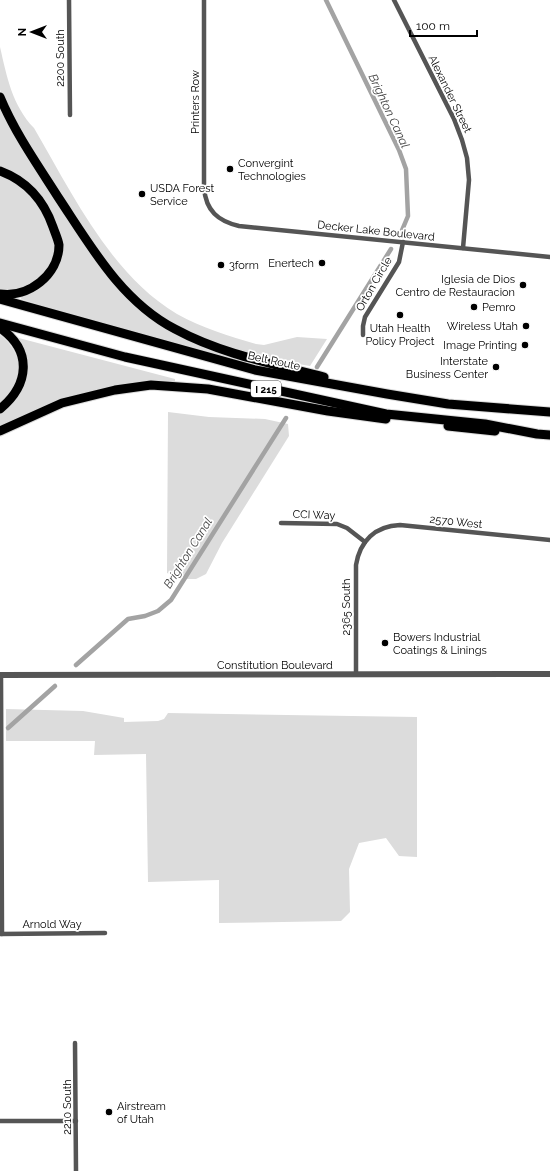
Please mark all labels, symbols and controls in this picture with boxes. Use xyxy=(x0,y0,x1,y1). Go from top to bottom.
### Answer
north arrow xyxy=(12,12,52,52)
scale bar xyxy=(410,12,477,38)
text: 100 m xyxy=(416,19,450,33)
text: N xyxy=(16,28,29,36)
street label: 2200 South xyxy=(54,29,67,87)
street label: Alexander Street xyxy=(426,53,475,135)
street label: Printers Row xyxy=(189,70,202,134)
water label: Brighton Canal xyxy=(366,72,412,150)
place label: Convergint Technologies xyxy=(238,157,306,183)
marker: Convergint Technologies xyxy=(225,164,235,174)
place label: USDA Forest Service xyxy=(150,182,215,208)
marker: USDA Forest Service xyxy=(137,189,147,199)
street label: Decker Lake Boulevard xyxy=(317,218,435,244)
street label: Orton Circle xyxy=(353,254,395,313)
place label: Enertech xyxy=(268,257,314,270)
marker: Enertech xyxy=(317,258,327,268)
place label: 3form xyxy=(229,259,259,272)
marker: 3form xyxy=(216,260,226,270)
place label: Iglesia de Dios Centro de Restauracion xyxy=(396,273,515,299)
marker: Iglesia de Dios Centro de Restauracion xyxy=(518,280,528,290)
place label: Pemro xyxy=(482,301,516,314)
marker: Pemro xyxy=(469,302,479,312)
marker: Utah Health Policy Project xyxy=(395,310,405,320)
place label: Wireless Utah xyxy=(447,320,518,333)
marker: Wireless Utah xyxy=(521,321,531,331)
place label: Utah Health Policy Project xyxy=(366,322,435,348)
place label: Image Printing xyxy=(443,339,517,352)
marker: Image Printing xyxy=(520,340,530,350)
street label: Belt Route xyxy=(247,349,302,373)
place label: Interstate Business Center xyxy=(406,355,489,381)
marker: Interstate Business Center xyxy=(491,362,501,372)
road number: I 215 xyxy=(251,381,281,397)
street label: CCI Way xyxy=(292,508,336,522)
street label: 2570 West xyxy=(429,513,483,531)
water label: Brighton Canal xyxy=(161,515,215,591)
street label: 2365 South xyxy=(340,579,353,635)
place label: Bowers Industrial Coatings & Linings xyxy=(393,631,487,657)
marker: Bowers Industrial Coatings & Linings xyxy=(380,638,390,648)
street label: Constitution Boulevard xyxy=(217,659,333,672)
street label: Arnold Way xyxy=(22,918,82,931)
street label: 2210 South xyxy=(61,1079,74,1135)
place label: Airstream of Utah xyxy=(117,1100,166,1126)
marker: Airstream of Utah xyxy=(104,1107,114,1117)

